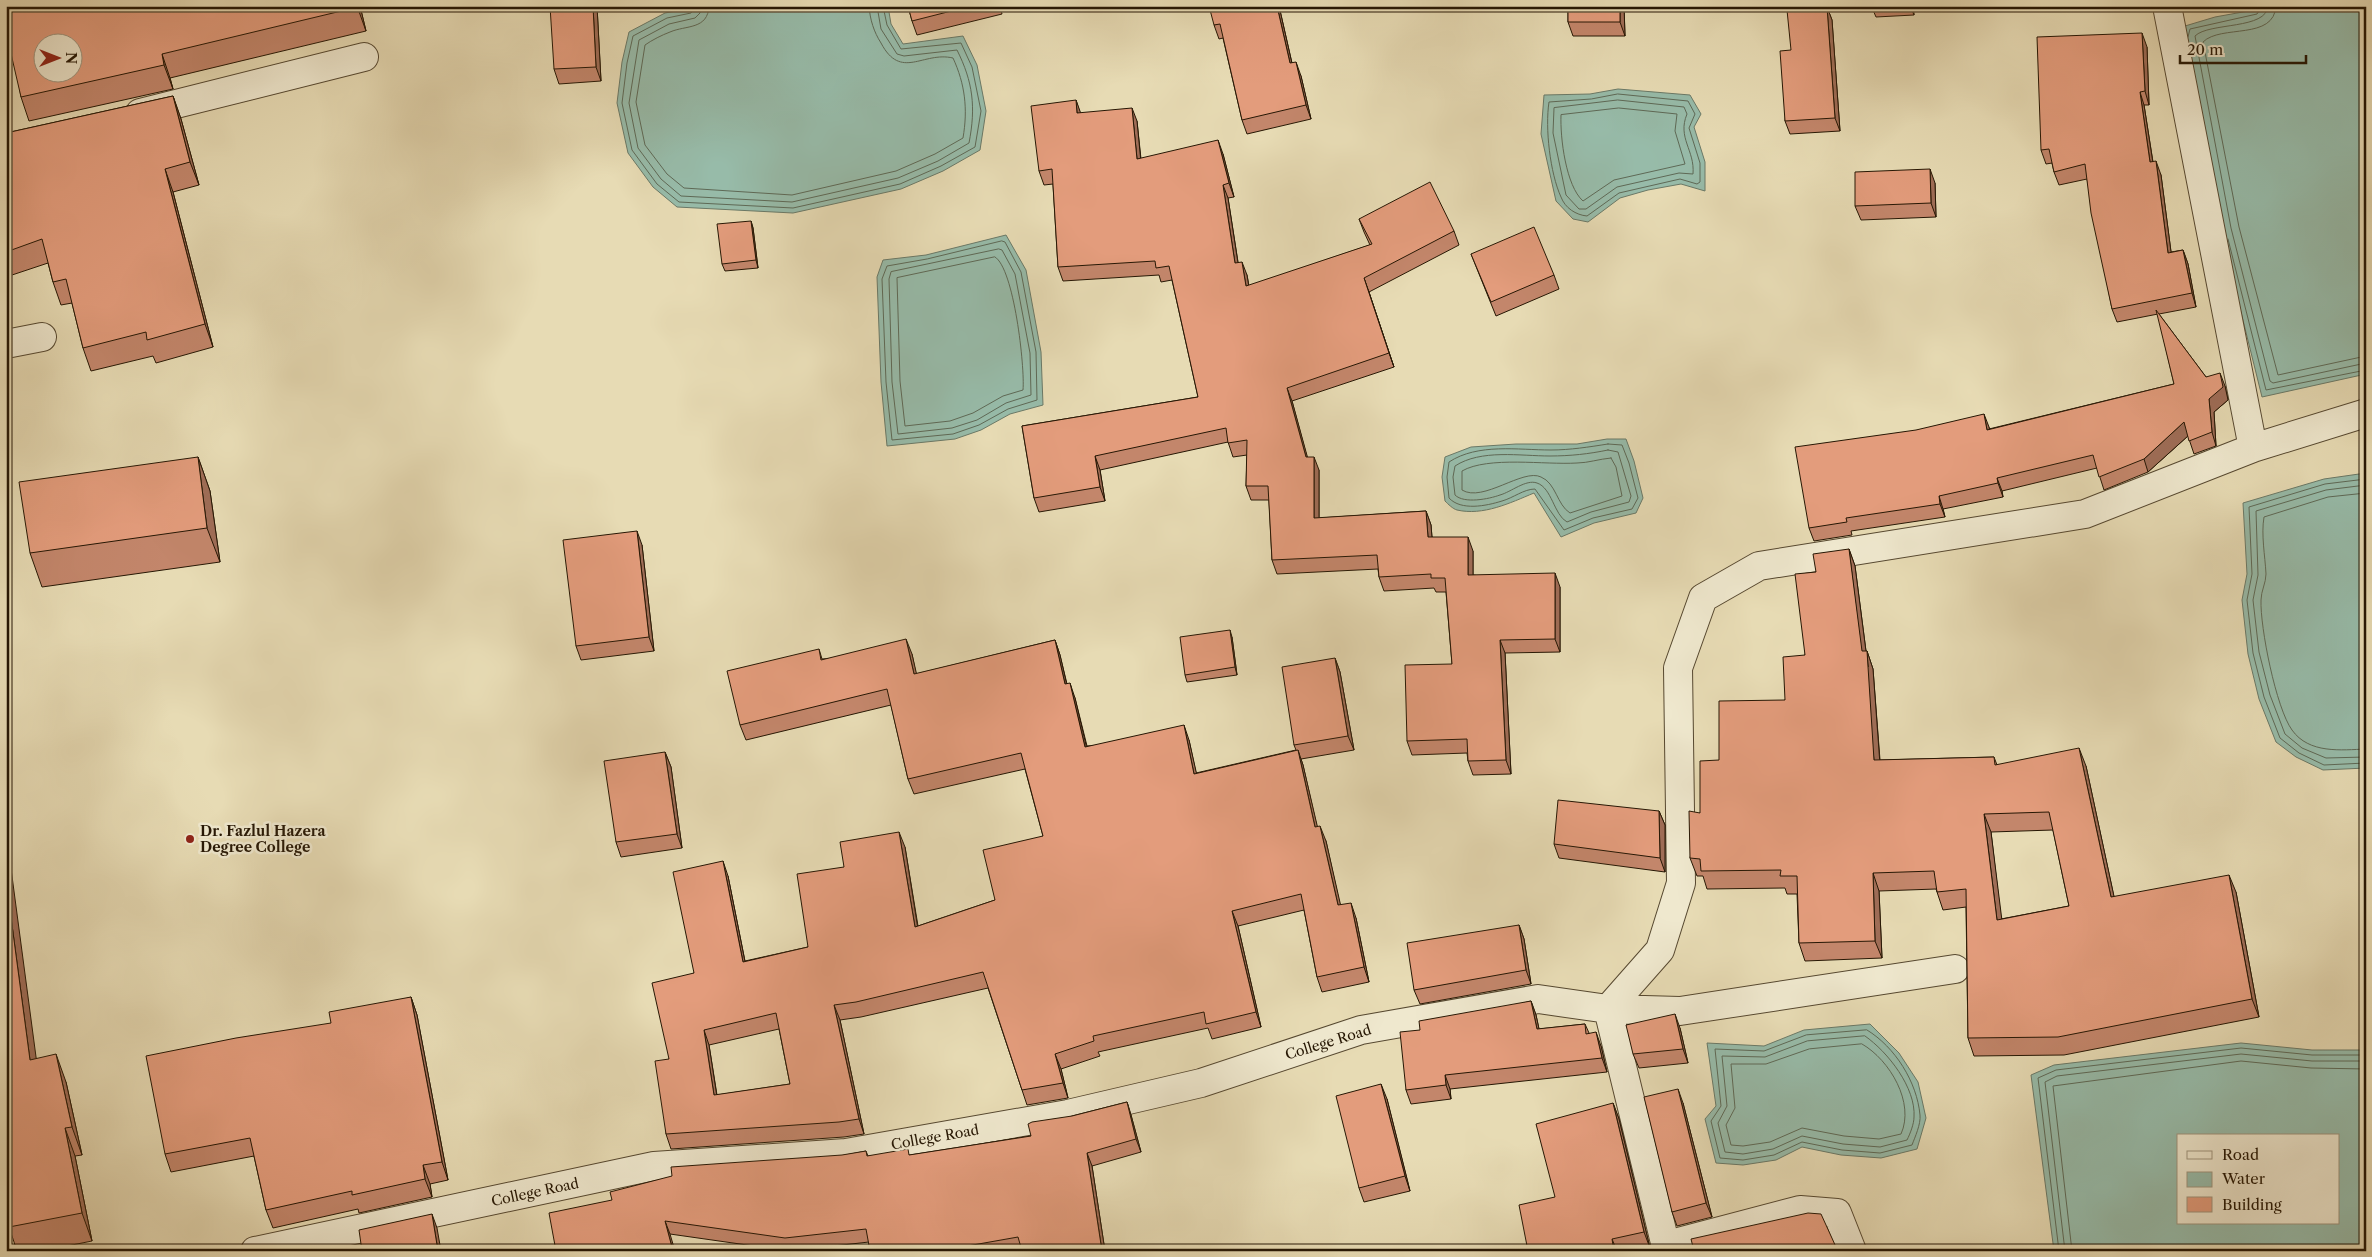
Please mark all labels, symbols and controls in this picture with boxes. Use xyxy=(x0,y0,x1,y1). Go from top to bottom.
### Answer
north arrow xyxy=(32,32,82,82)
scale bar xyxy=(2180,32,2306,64)
text: 20 m xyxy=(2187,40,2223,59)
text: N xyxy=(62,52,80,64)
place label: Dr. Fazlul Hazera Degree College xyxy=(200,822,326,856)
marker: Dr. Fazlul Hazera Degree College xyxy=(184,833,196,845)
street label: College Road xyxy=(1283,1020,1374,1064)
street label: College Road xyxy=(890,1120,981,1154)
legend xyxy=(2177,1134,2340,1224)
text: Road xyxy=(2222,1145,2259,1164)
text: Water xyxy=(2221,1169,2266,1188)
street label: College Road xyxy=(490,1174,581,1210)
text: Building xyxy=(2222,1195,2282,1214)

